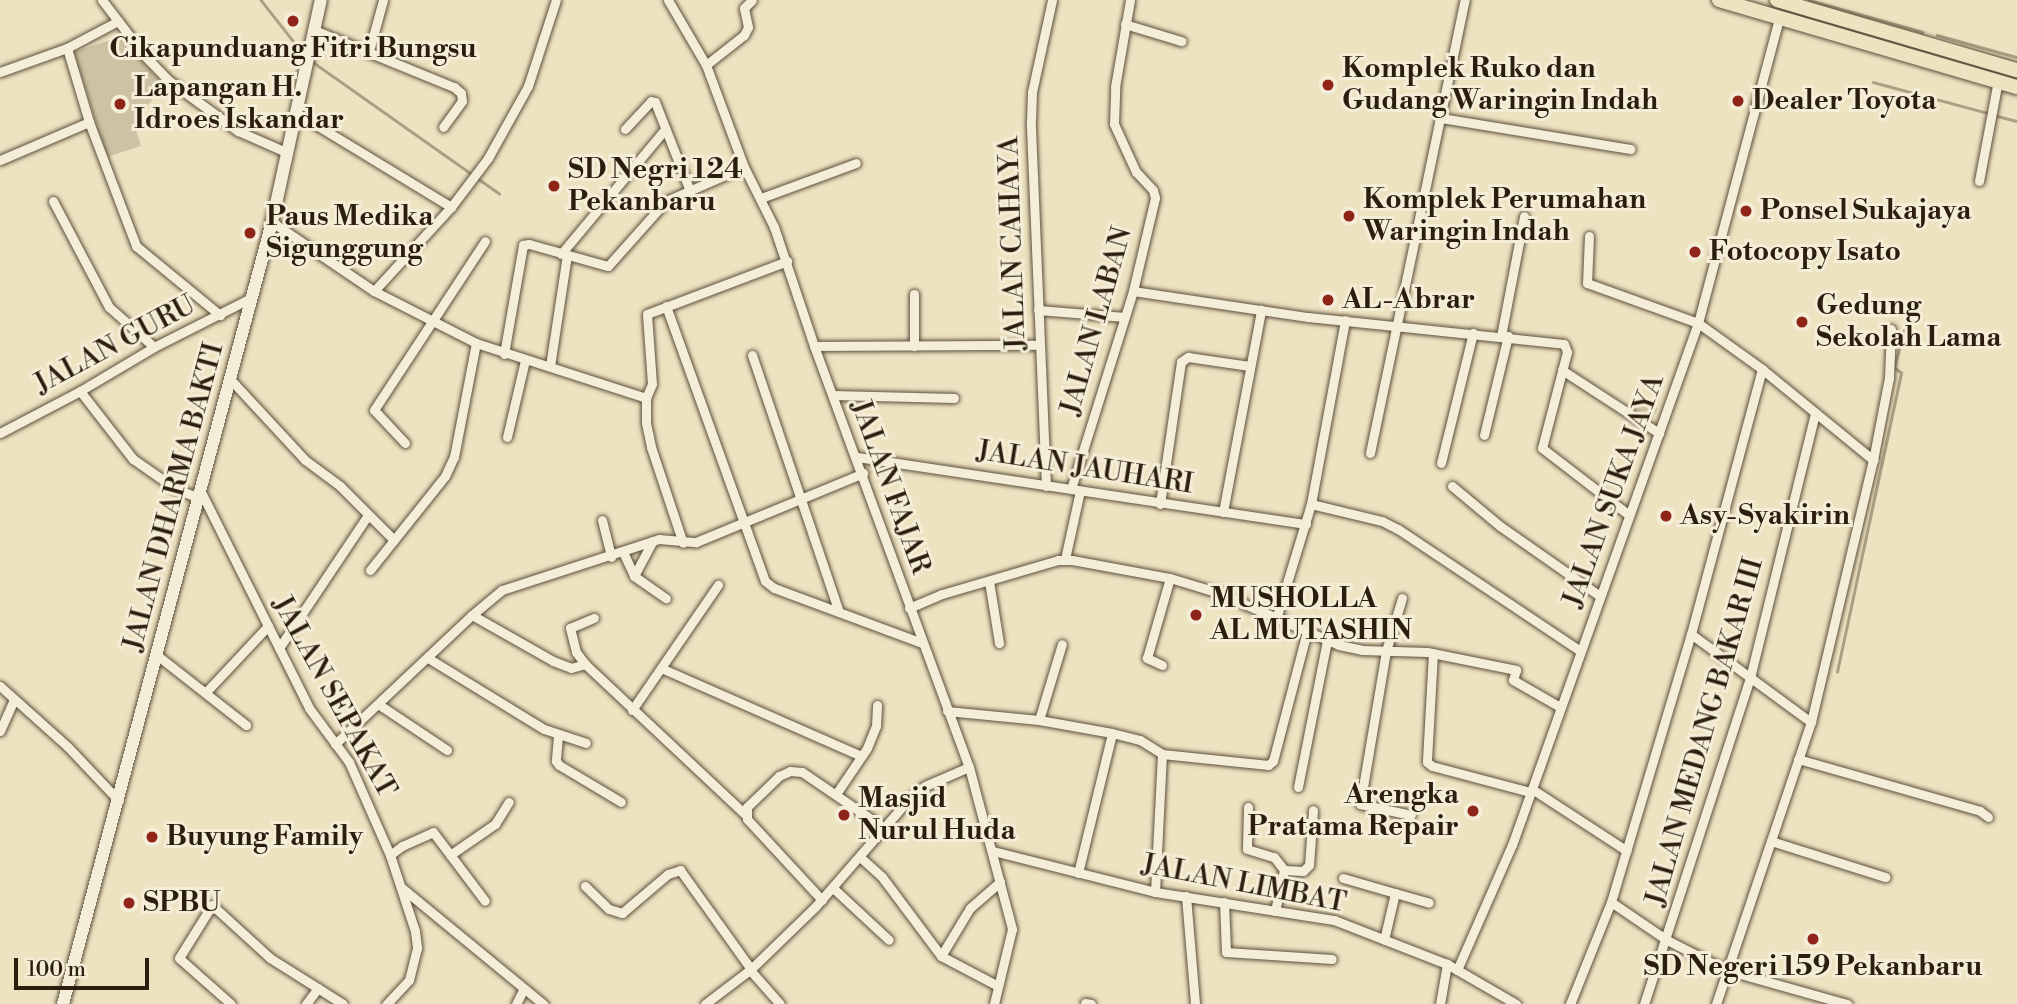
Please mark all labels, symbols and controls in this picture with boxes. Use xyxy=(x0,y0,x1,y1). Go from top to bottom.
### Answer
marker: Cikapunduang Fitri Bungsu xyxy=(285,13,301,29)
place label: Cikapunduang Fitri Bungsu xyxy=(109,32,477,66)
place label: Komplek Ruko dan Gudang Waringin Indah xyxy=(1342,52,1658,118)
place label: Lapangan H. Idroes Iskandar xyxy=(134,71,344,137)
marker: Komplek Ruko dan Gudang Waringin Indah xyxy=(1320,77,1336,93)
place label: Dealer Toyota xyxy=(1752,84,1937,118)
marker: Dealer Toyota xyxy=(1730,93,1746,109)
marker: Lapangan H. Idroes Iskandar xyxy=(112,96,128,112)
street label: JALAN CAHAYA xyxy=(992,136,1034,350)
place label: SD Negri 124 Pekanbaru xyxy=(568,153,743,219)
marker: SD Negri 124 Pekanbaru xyxy=(546,178,562,194)
place label: Komplek Perumahan Waringin Indah xyxy=(1363,183,1646,249)
place label: Ponsel Sukajaya xyxy=(1760,194,1971,228)
place label: Paus Medika Sigunggung xyxy=(266,200,433,266)
marker: Ponsel Sukajaya xyxy=(1738,203,1754,219)
marker: Komplek Perumahan Waringin Indah xyxy=(1341,208,1357,224)
marker: Paus Medika Sigunggung xyxy=(240,223,260,243)
street label: JALAN LABAN xyxy=(1054,223,1140,419)
place label: Fotocopy Isato xyxy=(1709,235,1901,269)
marker: Fotocopy Isato xyxy=(1687,244,1703,260)
place label: AL-Abrar xyxy=(1342,283,1475,317)
street label: JALAN GURU xyxy=(29,289,201,401)
place label: Gedung Sekolah Lama xyxy=(1816,289,2001,355)
marker: AL-Abrar xyxy=(1320,292,1336,308)
marker: Gedung Sekolah Lama xyxy=(1794,314,1810,330)
street label: JALAN DHARMA BAKTI xyxy=(117,339,231,655)
street label: JALAN SUKA JAYA xyxy=(1556,370,1672,612)
street label: JALAN FAJAR xyxy=(843,396,937,578)
street label: JALAN JAUHARI xyxy=(975,434,1195,502)
place label: Asy-Syakirin xyxy=(1680,499,1850,533)
marker: Asy-Syakirin xyxy=(1658,508,1674,524)
street label: JALAN MEDANG BAKAR III xyxy=(1639,554,1771,910)
place label: MUSHOLLA AL MUTASHIN xyxy=(1210,582,1412,648)
street label: JALAN SEPAKAT xyxy=(265,590,403,804)
marker: MUSHOLLA AL MUTASHIN xyxy=(1188,607,1204,623)
place label: Arengka Pratama Repair xyxy=(1248,778,1459,844)
place label: Masjid Nurul Huda xyxy=(858,782,1016,848)
marker: Arengka Pratama Repair xyxy=(1465,803,1481,819)
marker: Masjid Nurul Huda xyxy=(836,807,852,823)
place label: Buyung Family xyxy=(166,820,363,854)
marker: Buyung Family xyxy=(144,829,160,845)
street label: JALAN LIMBAT xyxy=(1139,848,1349,920)
place label: SPBU xyxy=(143,886,221,920)
marker: SPBU xyxy=(121,895,137,911)
marker: SD Negeri 159 Pekanbaru xyxy=(1805,931,1821,947)
scale bar xyxy=(18,944,152,988)
place label: SD Negeri 159 Pekanbaru xyxy=(1644,950,1982,984)
text: 100 m xyxy=(27,957,86,983)

